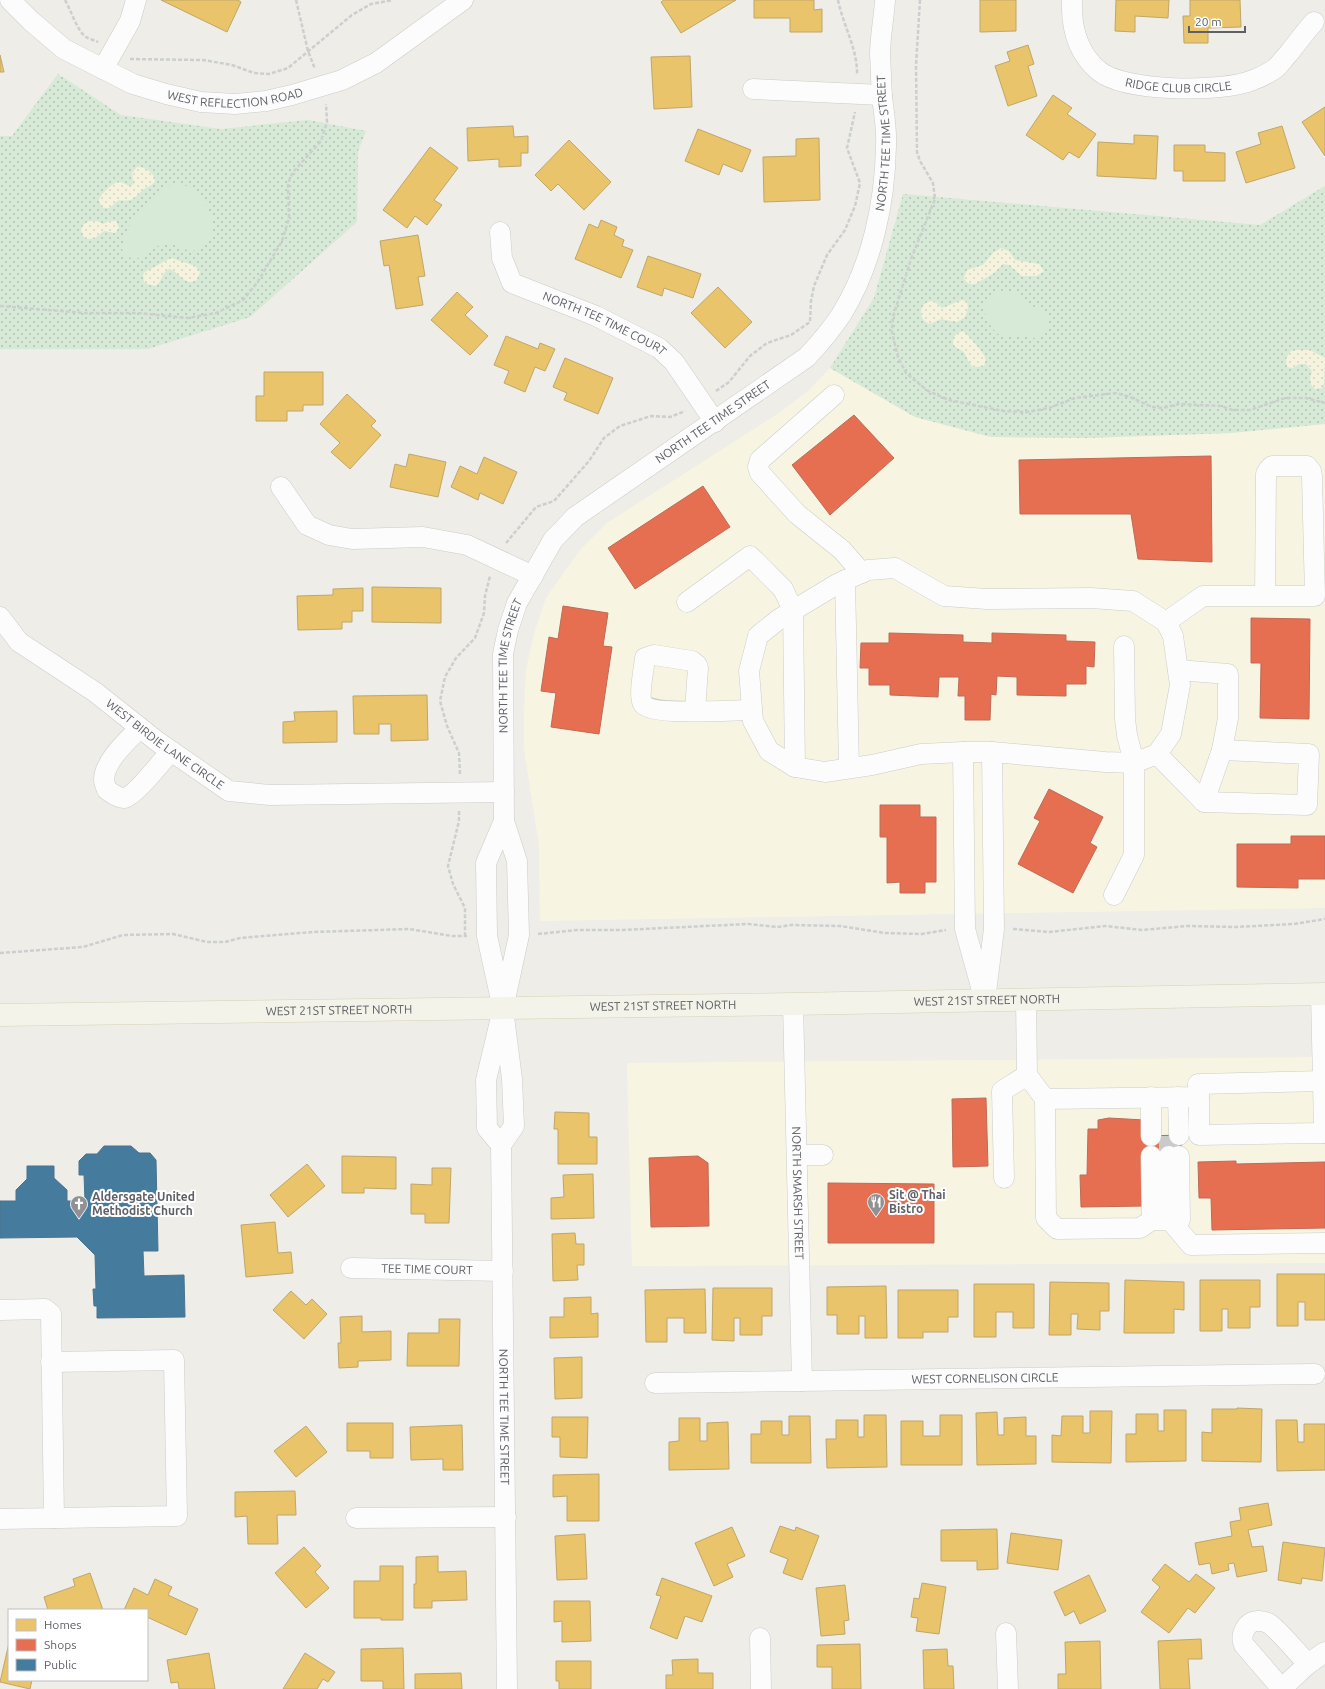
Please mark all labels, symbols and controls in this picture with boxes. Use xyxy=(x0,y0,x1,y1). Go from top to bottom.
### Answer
scale bar xyxy=(1189,8,1245,34)
text: 20 m xyxy=(1195,15,1222,28)
street label: NORTH TEE TIME STREET xyxy=(873,75,892,212)
street label: RIDGE CLUB CIRCLE xyxy=(1124,75,1233,95)
street label: WEST REFLECTION ROAD xyxy=(166,85,304,110)
street label: NORTH TEE TIME COURT xyxy=(541,289,669,358)
street label: NORTH TEE TIME STREET xyxy=(653,377,773,465)
street label: NORTH TEE TIME STREET xyxy=(495,596,524,733)
street label: WEST BIRDIE LANE CIRCLE xyxy=(104,696,227,792)
street label: WEST 21ST STREET NORTH xyxy=(913,992,1060,1008)
street label: WEST 21ST STREET NORTH xyxy=(590,998,736,1013)
street label: WEST 21ST STREET NORTH xyxy=(266,1002,412,1017)
street label: NORTH SMARSH STREET xyxy=(790,1126,806,1260)
place label: Sit @ Thai Bistro xyxy=(889,1188,946,1215)
place label: Aldersgate United Methodist Church xyxy=(92,1190,195,1217)
restaurant icon: Sit @ Thai Bistro xyxy=(866,1192,886,1217)
church icon: Aldersgate United Methodist Church xyxy=(69,1194,89,1219)
street label: TEE TIME COURT xyxy=(381,1262,473,1276)
street label: NORTH TEE TIME STREET xyxy=(497,1349,512,1486)
street label: WEST CORNELISON CIRCLE xyxy=(911,1370,1059,1386)
legend xyxy=(8,1609,148,1681)
text: Homes xyxy=(44,1618,82,1631)
text: Shops xyxy=(44,1638,76,1651)
text: Public xyxy=(44,1658,77,1671)

